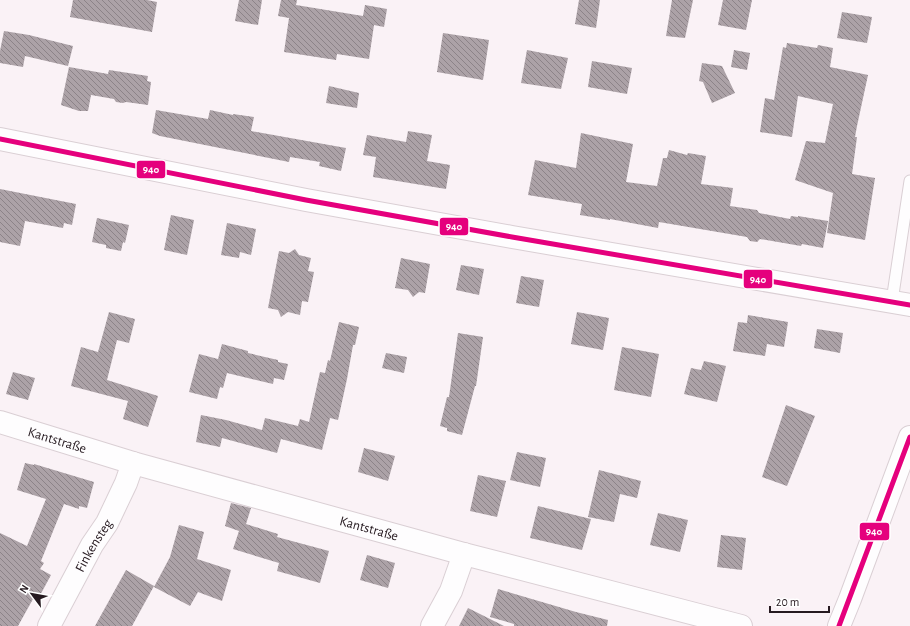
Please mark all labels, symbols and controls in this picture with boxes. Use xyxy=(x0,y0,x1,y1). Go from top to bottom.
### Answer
line badge: 940 xyxy=(136,160,166,179)
text: 940 xyxy=(143,164,160,175)
line badge: 940 xyxy=(439,217,469,236)
text: 940 xyxy=(446,221,463,232)
line badge: 940 xyxy=(743,269,773,289)
text: 940 xyxy=(750,274,767,285)
street label: Kantstraße xyxy=(26,425,88,456)
street label: Kantstraße xyxy=(338,514,400,544)
street label: Finkensteg xyxy=(73,517,116,575)
line badge: 940 xyxy=(859,522,890,541)
text: 940 xyxy=(866,526,883,537)
north arrow xyxy=(12,574,52,614)
text: N xyxy=(17,583,31,595)
scale bar xyxy=(770,588,829,614)
text: 20 m xyxy=(776,596,799,608)

